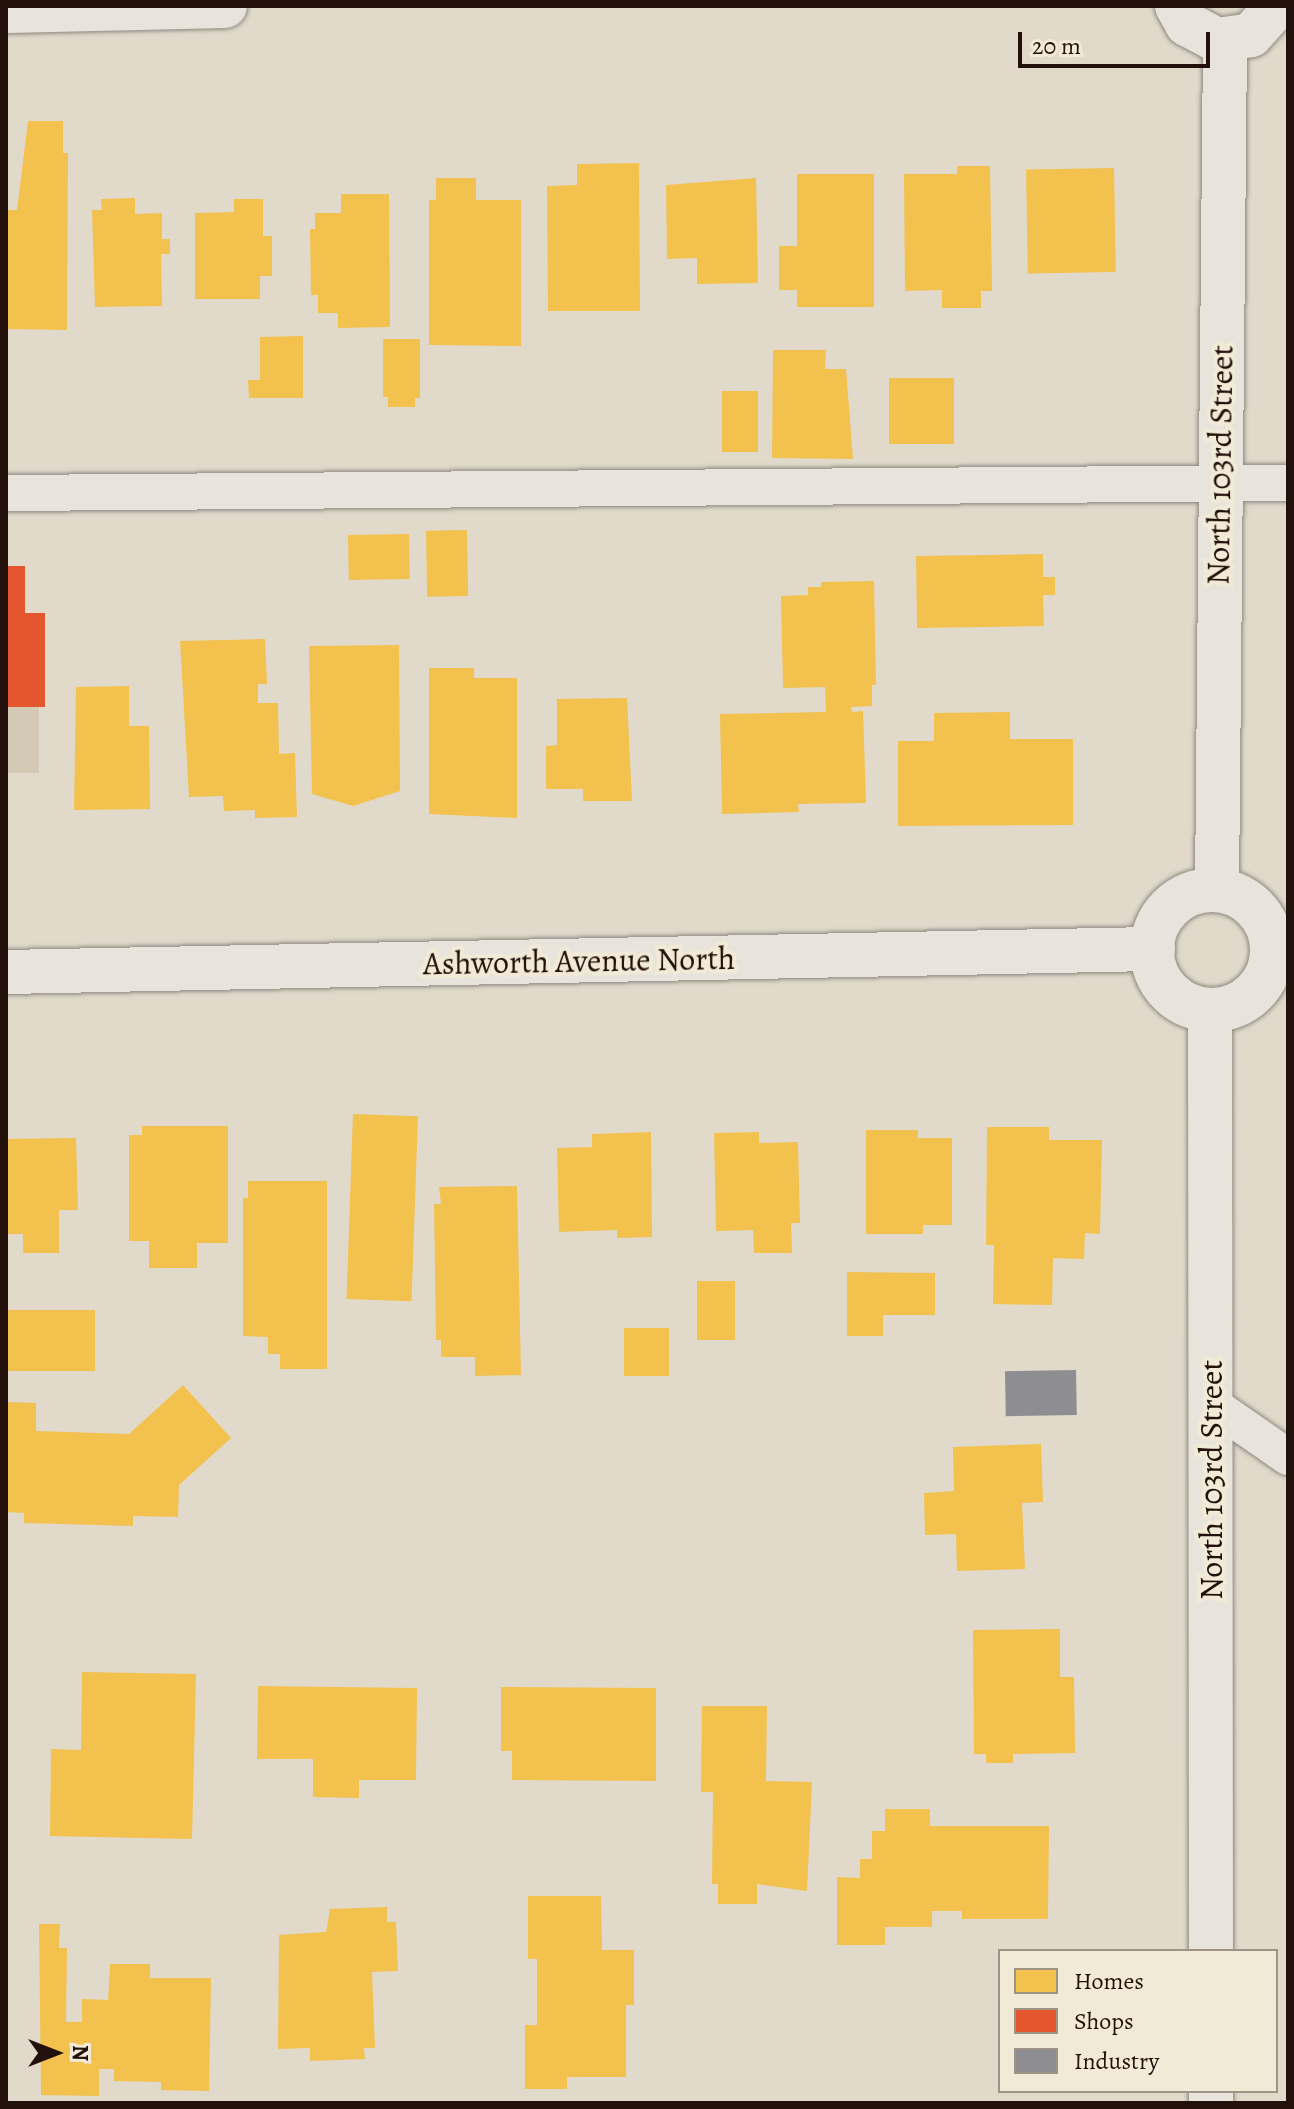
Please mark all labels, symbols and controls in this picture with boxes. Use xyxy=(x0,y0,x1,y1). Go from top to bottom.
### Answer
scale bar xyxy=(1022,16,1214,66)
text: 20 m xyxy=(1032,30,1081,62)
street label: North 103rd Street xyxy=(1199,345,1241,585)
street label: Ashworth Avenue North xyxy=(423,939,735,983)
street label: North 103rd Street xyxy=(1192,1360,1230,1600)
legend xyxy=(998,1949,1278,2093)
text: Homes xyxy=(1074,1965,1144,1997)
text: Shops xyxy=(1074,2005,1134,2037)
north arrow xyxy=(16,2013,96,2093)
text: N xyxy=(65,2045,95,2061)
text: Industry xyxy=(1074,2045,1159,2077)

